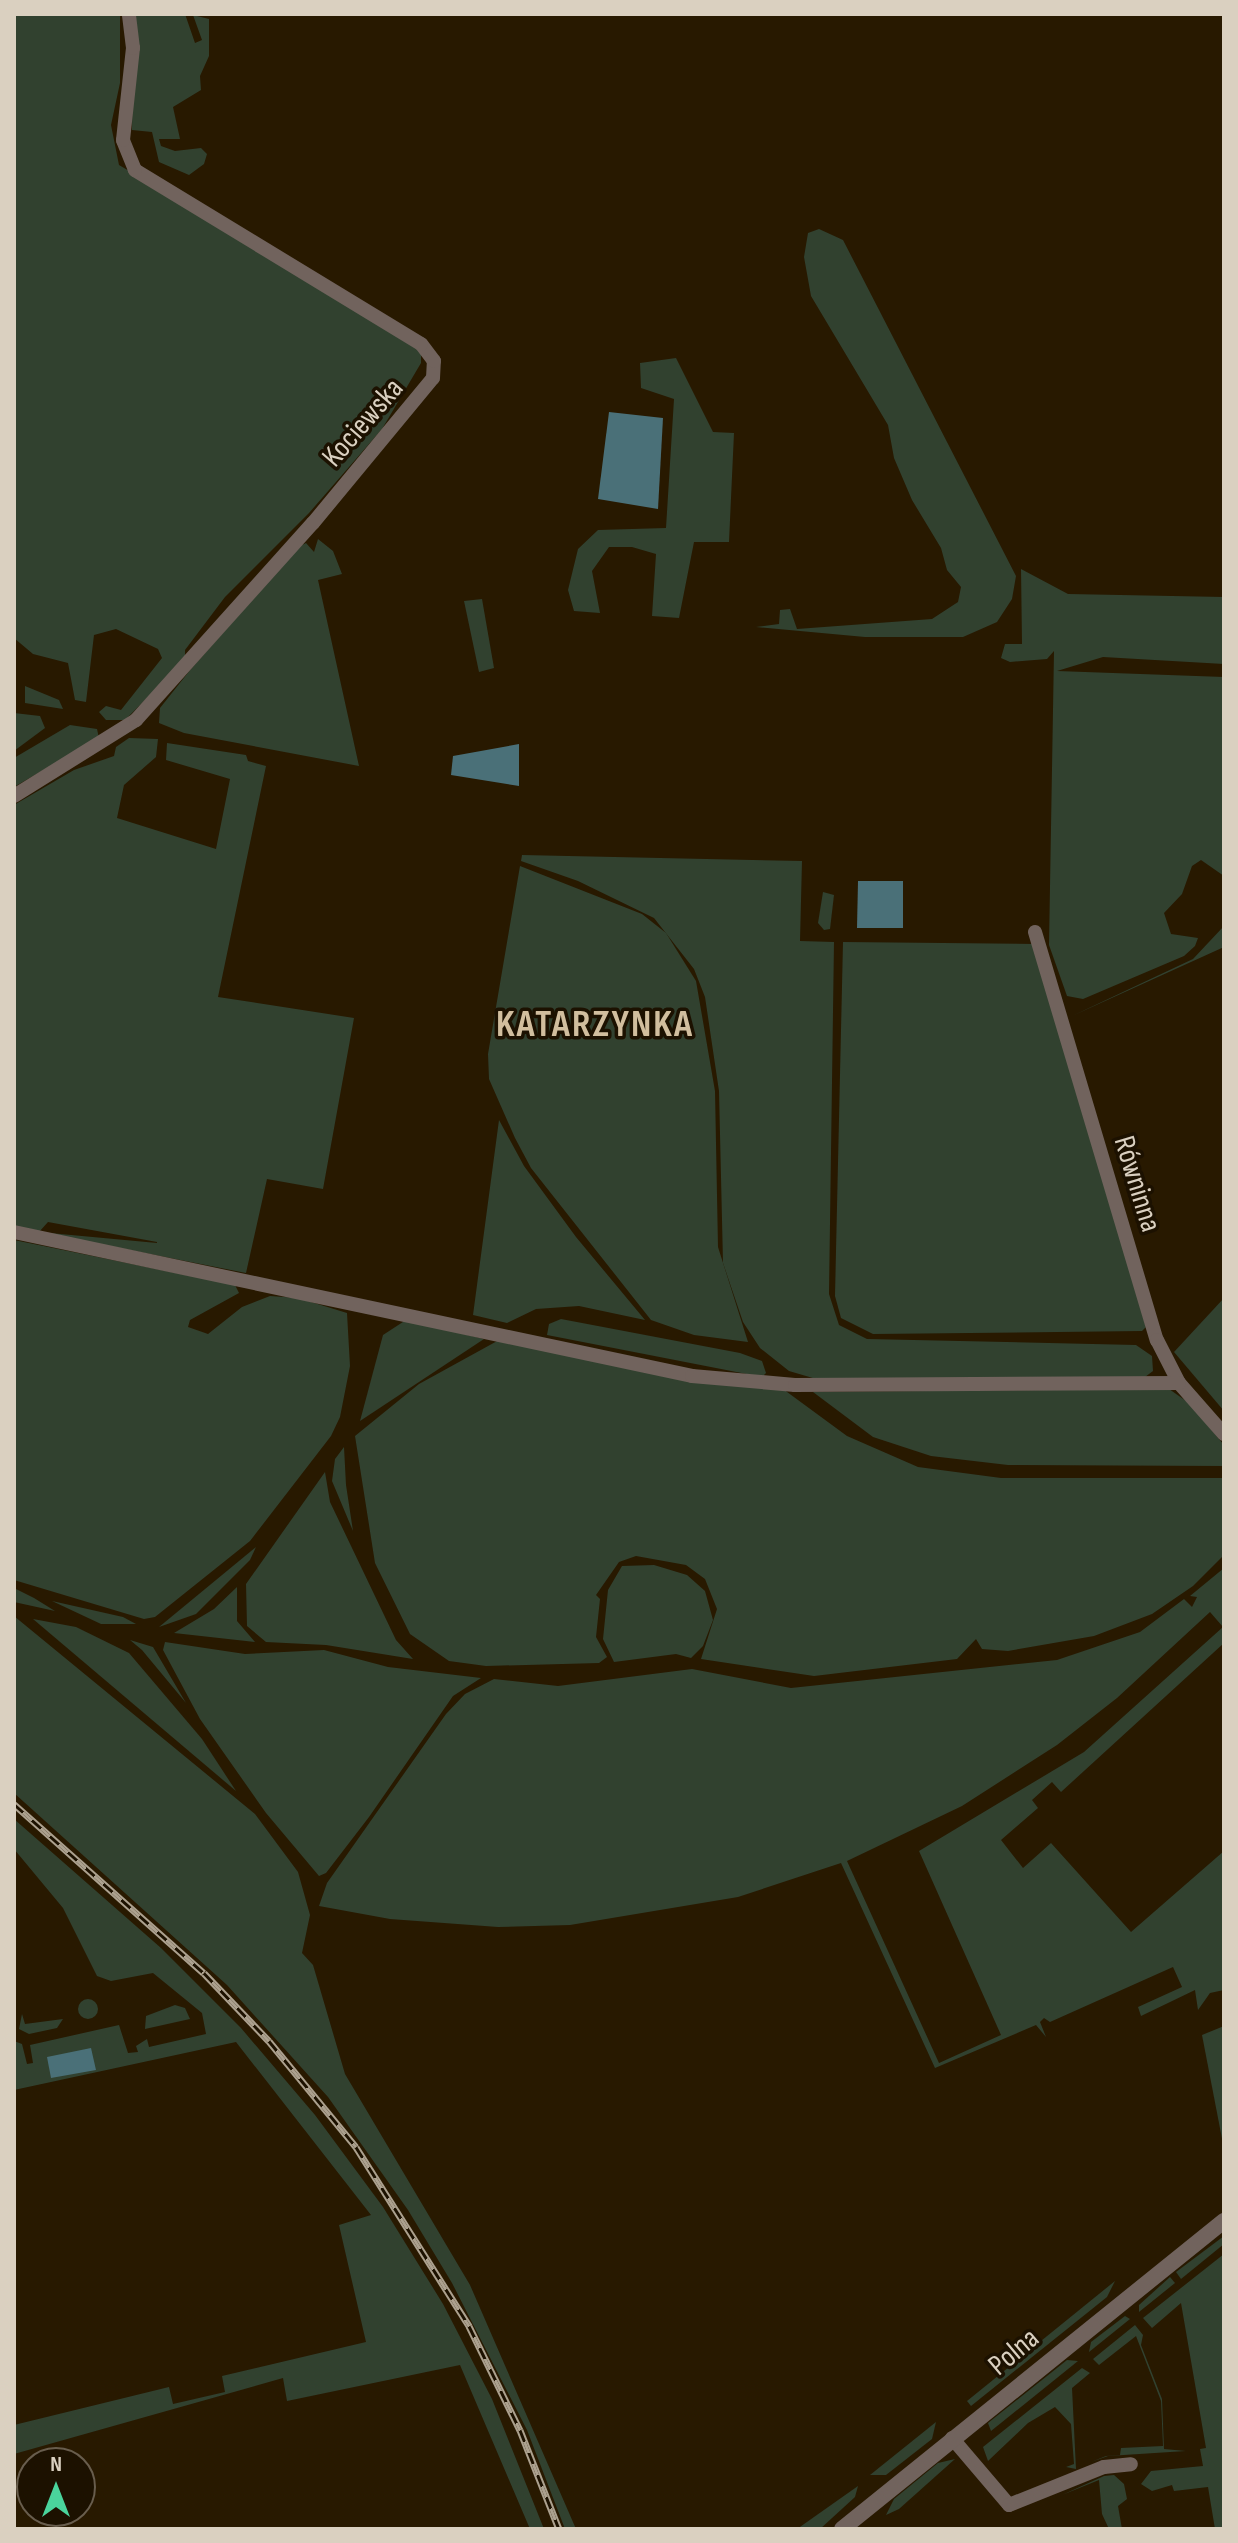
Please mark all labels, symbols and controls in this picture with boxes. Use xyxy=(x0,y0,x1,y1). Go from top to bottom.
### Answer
street label: Kociewska xyxy=(315,371,411,475)
district label: KATARZYNKA xyxy=(496,1002,694,1048)
street label: Równinna xyxy=(1105,1132,1169,1236)
street label: Polna xyxy=(981,2321,1047,2383)
north arrow xyxy=(16,2447,96,2527)
text: N xyxy=(50,2451,62,2478)

